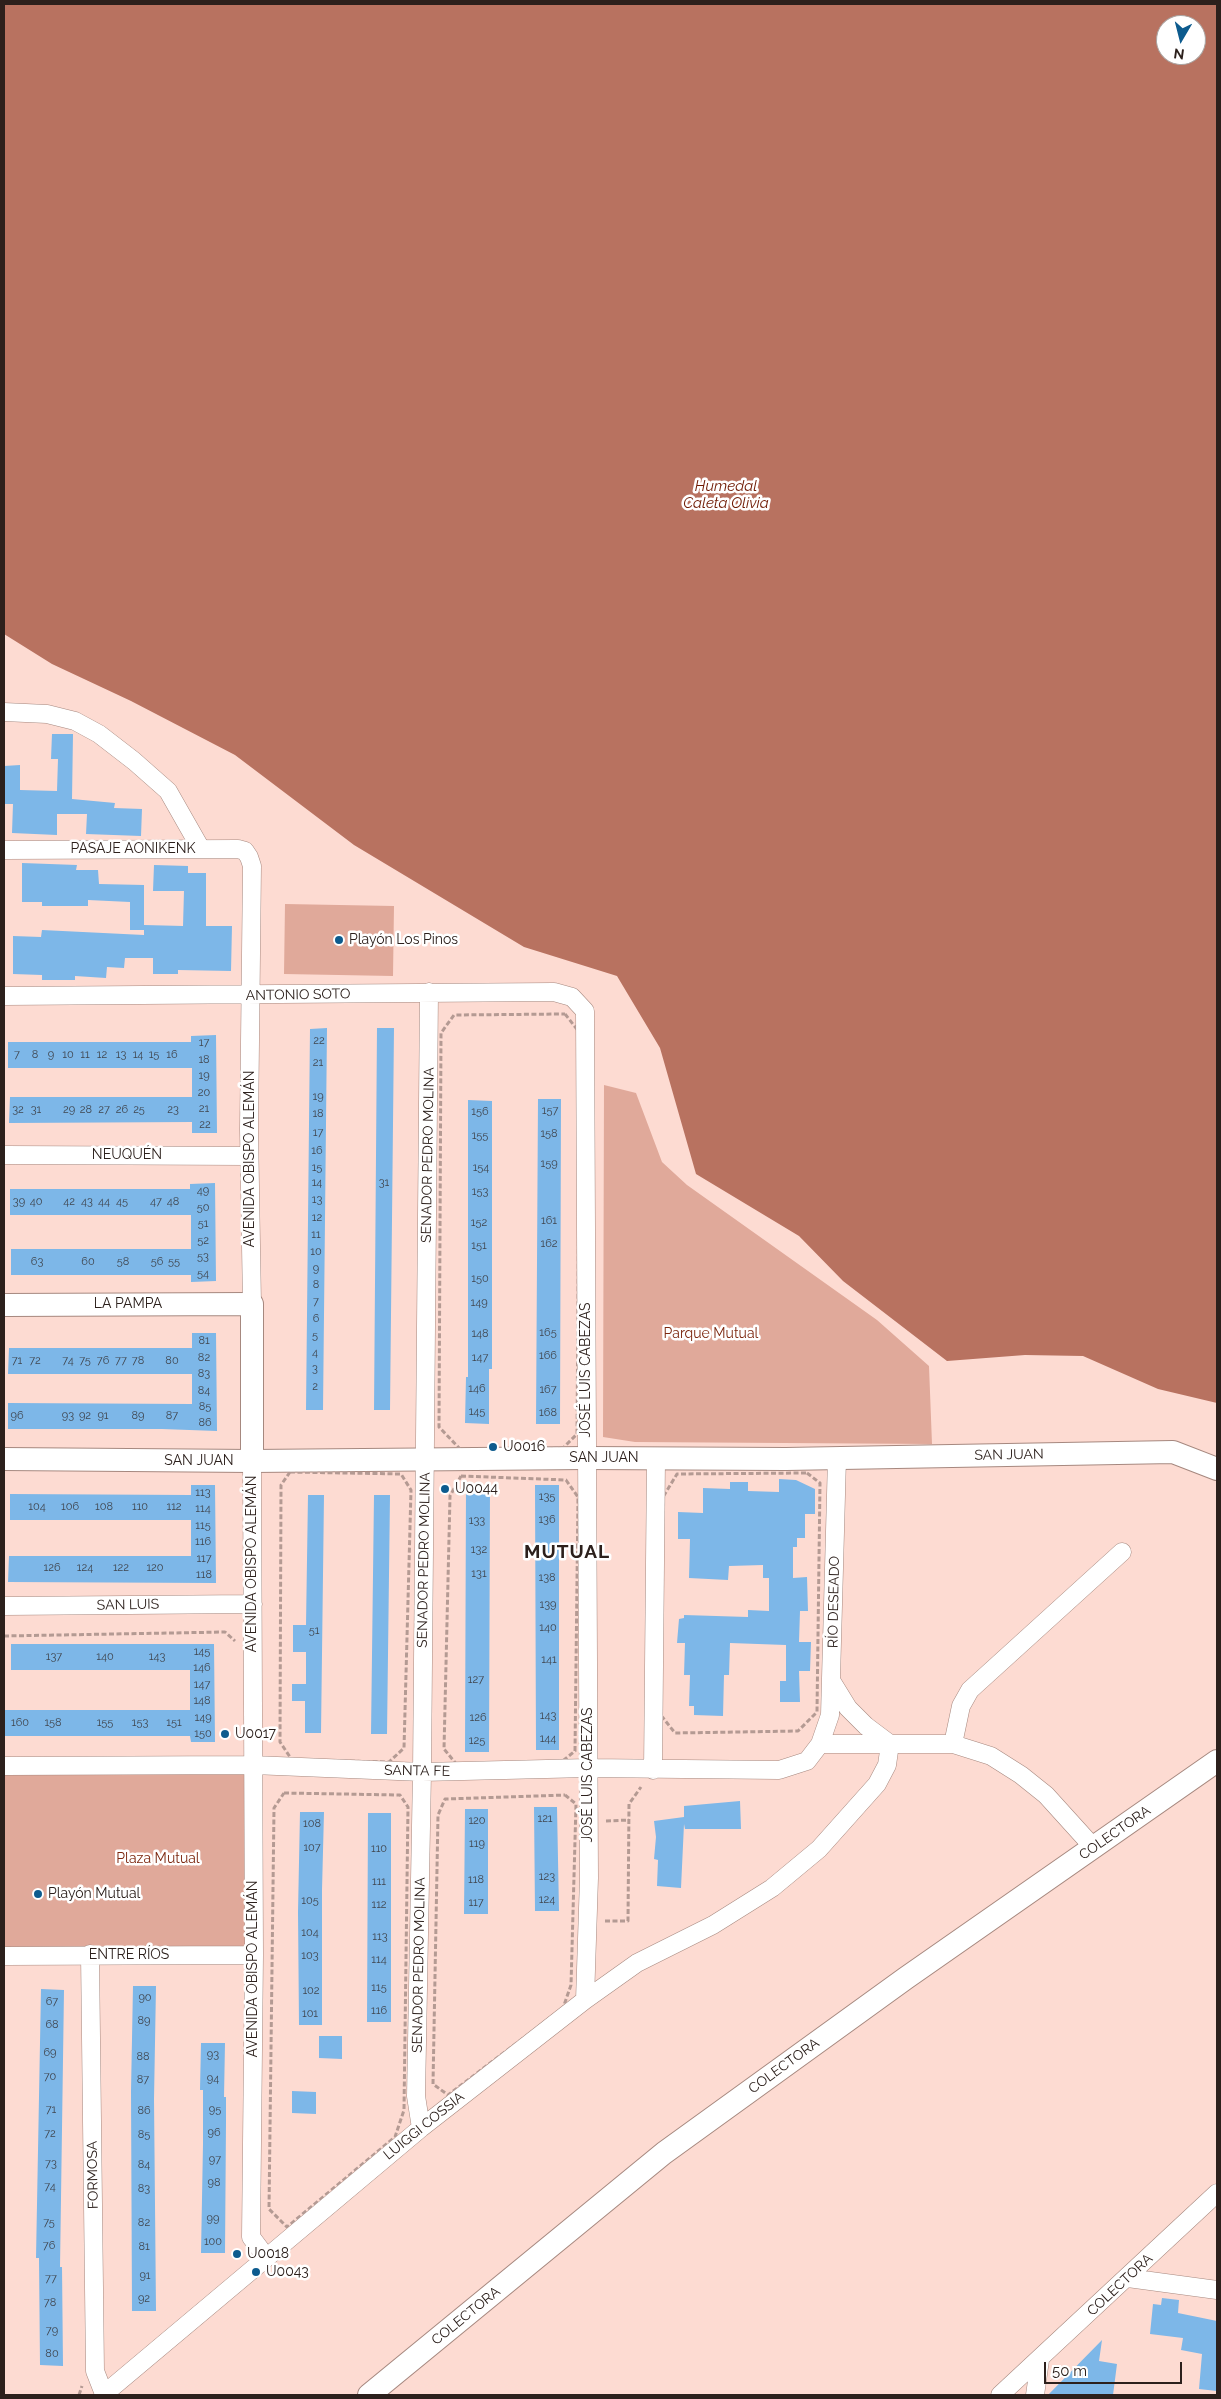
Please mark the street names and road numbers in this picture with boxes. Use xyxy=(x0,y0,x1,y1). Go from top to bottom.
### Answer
street label: PASAJE AONIKENK xyxy=(70,841,196,857)
street label: ANTONIO SOTO xyxy=(246,986,350,1004)
street label: SENADOR PEDRO MOLINA xyxy=(418,1067,438,1243)
street label: AVENIDA OBISPO ALEMÁN xyxy=(242,1071,258,1247)
street label: NEUQUÉN xyxy=(92,1147,162,1163)
street label: LA PAMPA xyxy=(94,1296,162,1312)
street label: JOSÉ LUIS CABEZAS xyxy=(578,1302,594,1438)
street label: SAN JUAN xyxy=(974,1446,1044,1464)
street label: SAN JUAN xyxy=(569,1450,639,1466)
street label: SAN JUAN xyxy=(164,1453,234,1469)
street label: SENADOR PEDRO MOLINA xyxy=(414,1472,434,1648)
street label: AVENIDA OBISPO ALEMÁN xyxy=(244,1476,260,1652)
street label: RÍO DESEADO xyxy=(825,1556,843,1648)
street label: SAN LUIS xyxy=(97,1596,159,1614)
street label: JOSÉ LUIS CABEZAS xyxy=(580,1707,596,1843)
street label: SANTA FE xyxy=(384,1762,450,1780)
street label: COLECTORA xyxy=(1076,1802,1154,1864)
street label: SENADOR PEDRO MOLINA xyxy=(409,1877,429,2053)
street label: AVENIDA OBISPO ALEMÁN xyxy=(245,1881,261,2057)
street label: ENTRE RÍOS xyxy=(89,1947,169,1963)
street label: COLECTORA xyxy=(745,2035,823,2097)
street label: LUIGGI COSSIA xyxy=(380,2088,468,2164)
street label: FORMOSA xyxy=(84,2141,102,2209)
street label: COLECTORA xyxy=(1084,2250,1156,2320)
street label: COLECTORA xyxy=(428,2283,504,2349)

